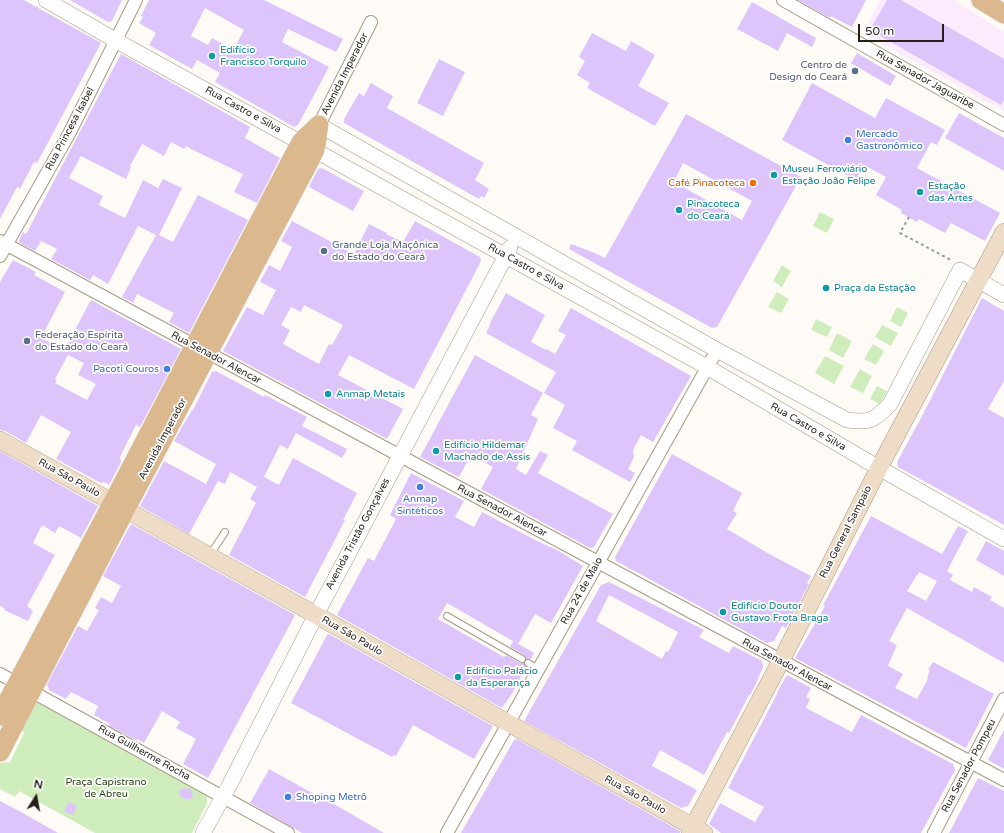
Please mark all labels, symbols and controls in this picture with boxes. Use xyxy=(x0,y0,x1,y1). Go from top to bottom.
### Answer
scale bar xyxy=(860,16,946,42)
text: 50 m xyxy=(865,24,894,38)
street label: Avenida Imperador xyxy=(319,31,371,117)
place label: Edifício Francisco Torquilo xyxy=(220,44,307,68)
street label: Rua Senador Jaguaribe xyxy=(874,48,976,112)
marker: Edifício Francisco Torquilo xyxy=(207,51,217,61)
place label: Centro de Design do Ceará xyxy=(769,59,847,82)
marker: Centro de Design do Ceará xyxy=(850,66,860,76)
street label: Rua Castro e Silva xyxy=(203,84,283,136)
street label: Rua Princesa Isabel xyxy=(43,86,97,172)
place label: Mercado Gastronômico xyxy=(856,128,923,152)
marker: Mercado Gastronômico xyxy=(843,135,853,145)
place label: Museu Ferroviário Estação João Felipe xyxy=(782,163,875,186)
marker: Museu Ferroviário Estação João Felipe xyxy=(769,170,779,180)
place label: Café Pinacoteca xyxy=(668,177,745,189)
marker: Café Pinacoteca xyxy=(748,178,758,188)
place label: Estação das Artes xyxy=(928,180,973,204)
marker: Estação das Artes xyxy=(915,187,925,197)
place label: Pinacoteca do Ceará xyxy=(687,198,740,222)
marker: Pinacoteca do Ceará xyxy=(674,205,684,215)
place label: Grande Loja Maçônica do Estado do Ceará xyxy=(332,239,438,262)
street label: Rua Castro e Silva xyxy=(486,241,566,293)
marker: Grande Loja Maçônica do Estado do Ceará xyxy=(319,246,329,256)
place label: Praça da Estação xyxy=(834,282,916,294)
marker: Praça da Estação xyxy=(821,283,831,293)
place label: Federação Espírita do Estado do Ceará xyxy=(35,329,128,352)
street label: Rua Senador Alencar xyxy=(169,329,263,387)
marker: Federação Espírita do Estado do Ceará xyxy=(22,336,32,346)
place label: Pacoti Couros xyxy=(93,363,159,375)
marker: Pacoti Couros xyxy=(162,364,172,374)
place label: Anmap Metais xyxy=(336,388,405,400)
marker: Anmap Metais xyxy=(323,389,333,399)
street label: Avenida Imperador xyxy=(136,396,190,482)
street label: Rua Castro e Silva xyxy=(768,401,848,453)
place label: Edifício Hildemar Machado de Assis xyxy=(444,439,530,462)
marker: Edifício Hildemar Machado de Assis xyxy=(431,446,441,456)
street label: Rua São Paulo xyxy=(36,456,102,500)
street label: Avenida Tristão Gonçalves xyxy=(323,476,393,592)
marker: Anmap Sintéticos xyxy=(415,482,425,492)
street label: Rua Senador Alencar xyxy=(455,482,549,540)
street label: Rua General Sampaio xyxy=(817,484,875,580)
place label: Anmap Sintéticos xyxy=(397,493,443,516)
street label: Rua 24 de Maio xyxy=(559,555,605,627)
place label: Edifício Doutor Gustavo Frota Braga xyxy=(731,600,828,624)
marker: Edifício Doutor Gustavo Frota Braga xyxy=(718,607,728,617)
street label: Rua São Paulo xyxy=(319,614,385,658)
street label: Rua Senador Alencar xyxy=(740,636,834,694)
place label: Edifício Palácio da Esperança xyxy=(466,665,538,688)
marker: Edifício Palácio da Esperança xyxy=(453,672,463,682)
street label: Rua Senador Pompeu xyxy=(939,717,999,815)
street label: Rua Guilherme Rocha xyxy=(96,723,192,783)
street label: Rua São Paulo xyxy=(602,773,668,817)
park label: Praça Capistrano de Abreu xyxy=(65,776,147,800)
north arrow xyxy=(16,777,56,817)
text: N xyxy=(33,778,44,792)
place label: Shoping Metrô xyxy=(296,791,367,803)
marker: Shoping Metrô xyxy=(283,792,293,802)

